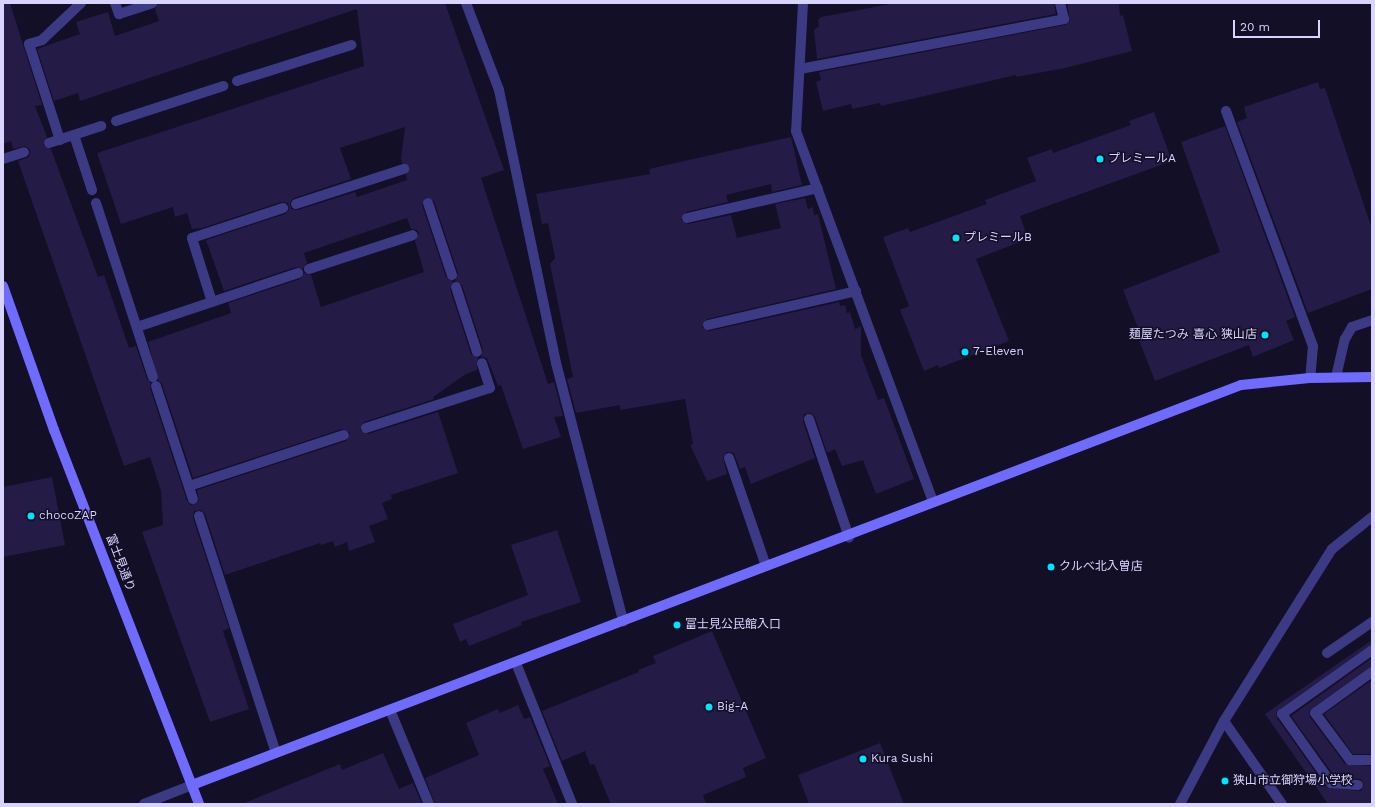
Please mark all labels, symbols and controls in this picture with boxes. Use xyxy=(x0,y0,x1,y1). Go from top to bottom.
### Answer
scale bar xyxy=(1235,12,1322,38)
text: 20 m xyxy=(1240,20,1270,34)
place label: プレミールA xyxy=(1108,152,1176,166)
marker: プレミールA xyxy=(1095,154,1105,164)
place label: プレミールB xyxy=(964,231,1032,245)
marker: プレミールB xyxy=(951,233,961,243)
place label: 麺屋たつみ 喜心 狭山店 xyxy=(1129,328,1257,342)
marker: 麺屋たつみ 喜心 狭山店 xyxy=(1260,330,1270,340)
place label: 7-Eleven xyxy=(973,345,1024,359)
marker: 7-Eleven xyxy=(960,347,970,357)
place label: chocoZAP xyxy=(39,509,97,523)
marker: chocoZAP xyxy=(26,511,36,521)
street label: 富士見通り xyxy=(103,532,137,594)
place label: クルベ北入曽店 xyxy=(1059,560,1143,574)
marker: クルベ北入曽店 xyxy=(1046,562,1056,572)
place label: 富士見公民館入口 xyxy=(685,618,781,632)
marker: 富士見公民館入口 xyxy=(672,620,682,630)
place label: Big-A xyxy=(717,700,748,714)
marker: Big-A xyxy=(704,702,714,712)
place label: Kura Sushi xyxy=(871,752,934,766)
marker: Kura Sushi xyxy=(858,754,868,764)
place label: 狭山市立御狩場小学校 xyxy=(1233,774,1353,788)
marker: 狭山市立御狩場小学校 xyxy=(1220,776,1230,786)

